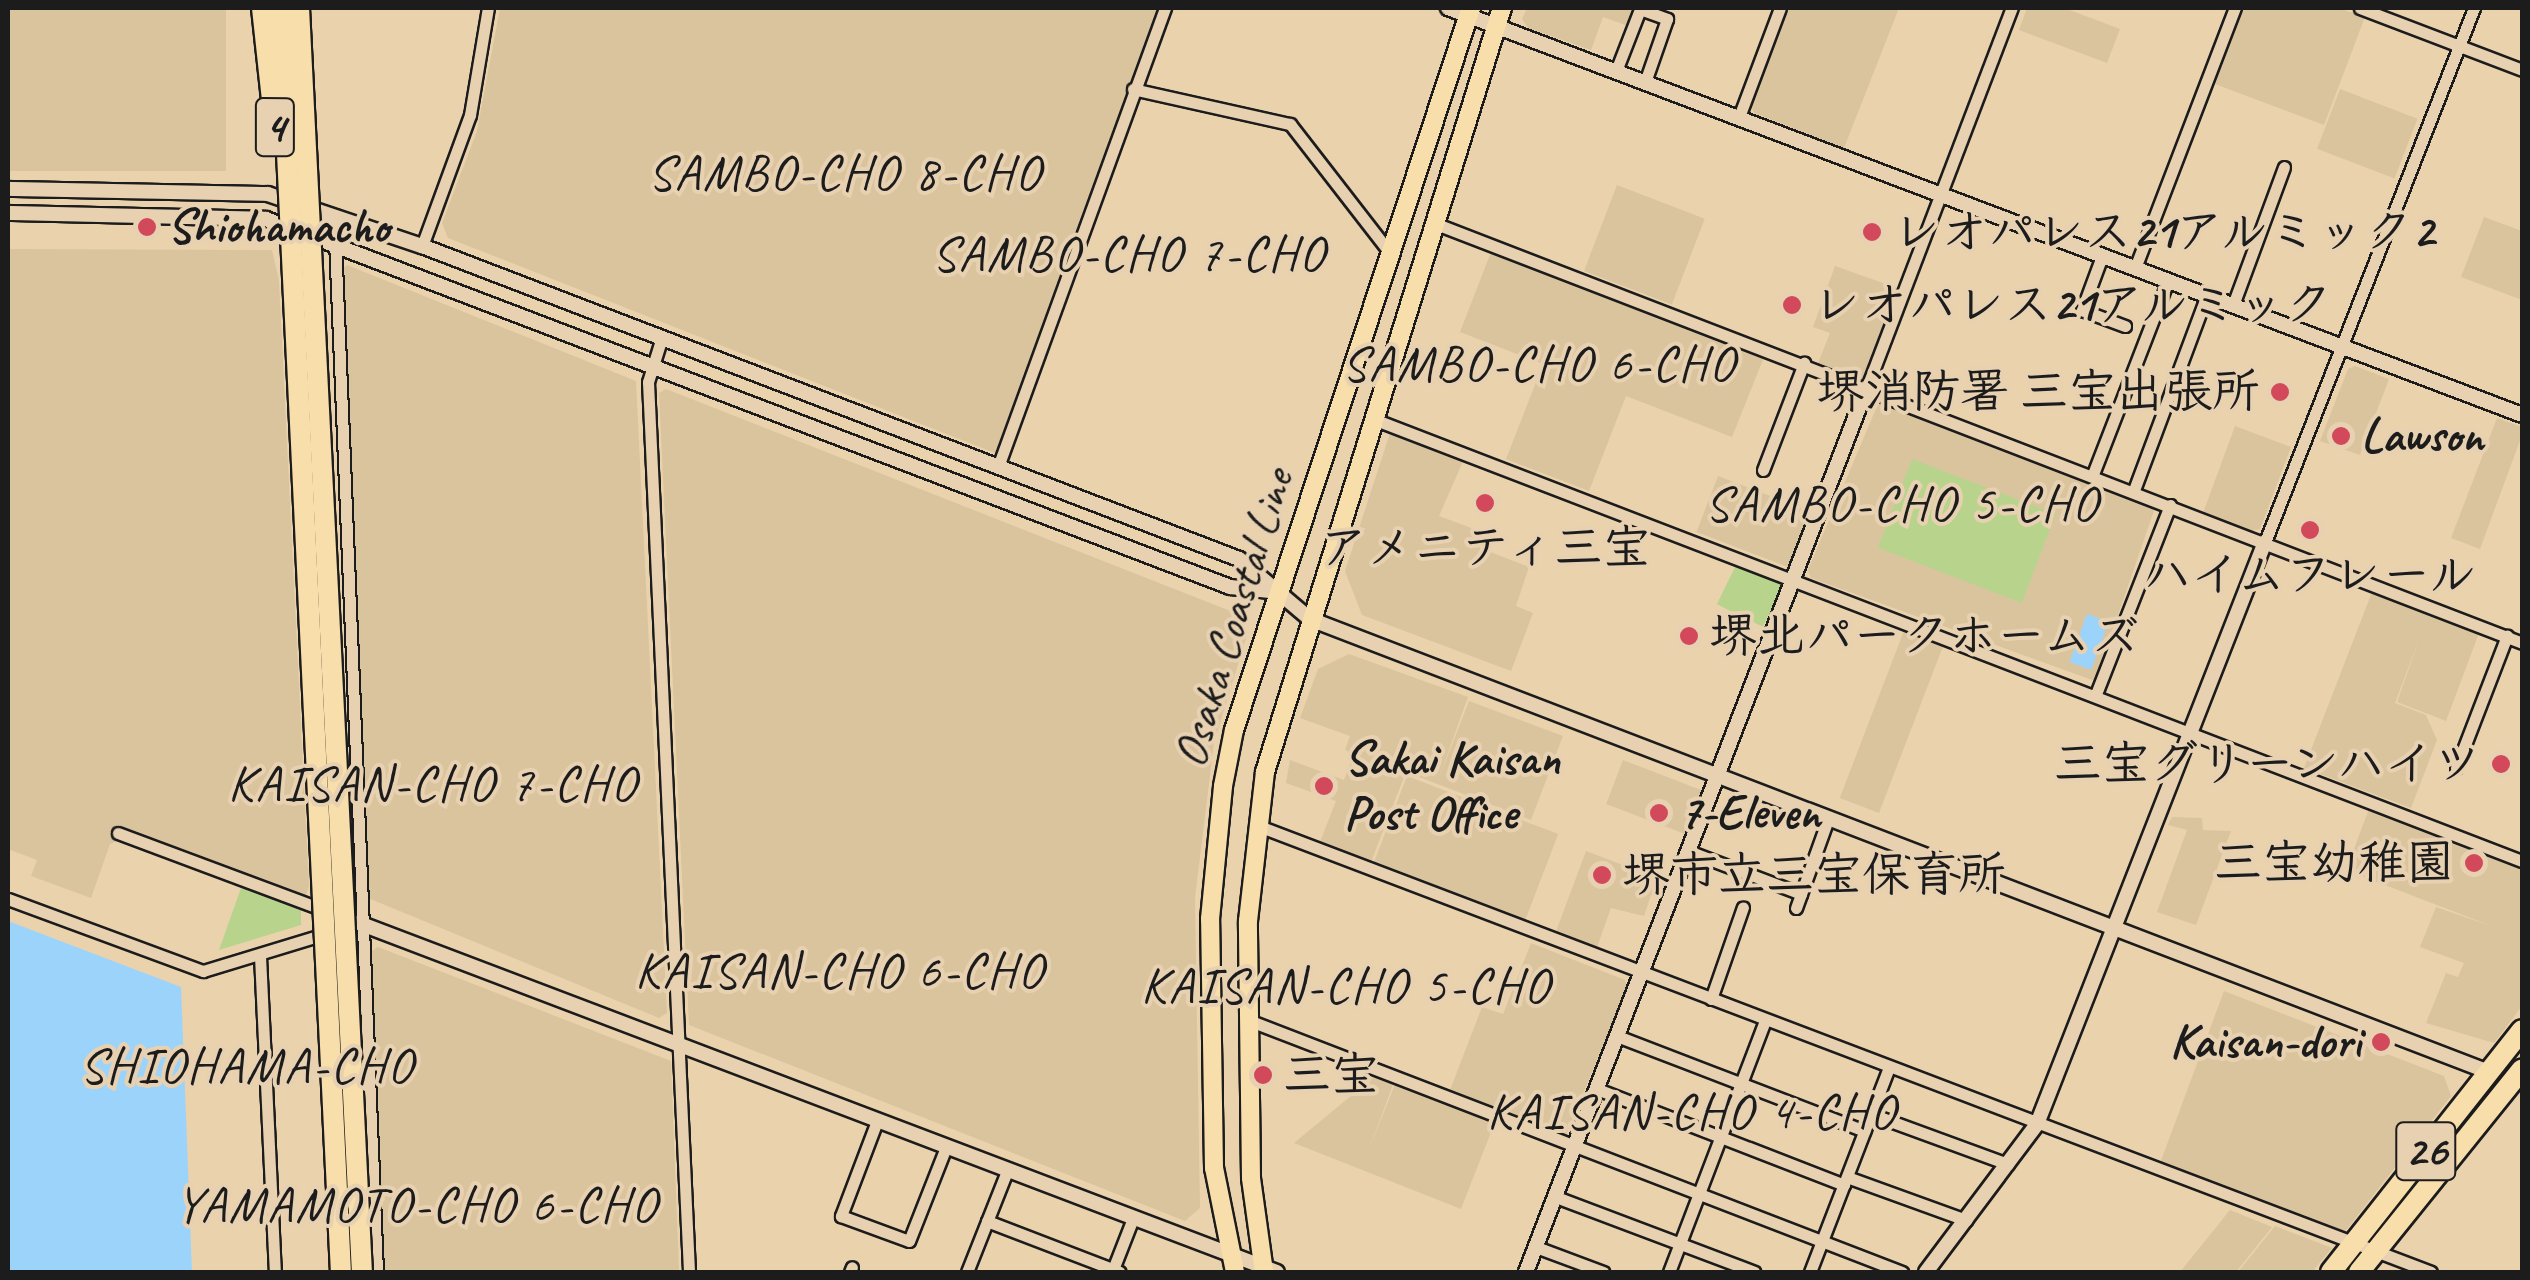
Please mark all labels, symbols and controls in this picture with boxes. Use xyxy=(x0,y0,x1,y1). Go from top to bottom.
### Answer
road number: 4 xyxy=(252,87,298,167)
district label: SAMBO-CHO 8-CHO xyxy=(649,143,1041,203)
place label: Shiohamacho xyxy=(167,198,389,256)
place label: レオパレス21アルミック2 xyxy=(1892,203,2437,261)
marker: Shiohamacho xyxy=(136,216,158,238)
marker: レオパレス21アルミック2 xyxy=(1861,221,1883,243)
district label: SAMBO-CHO 7-CHO xyxy=(933,224,1325,284)
place label: レオパレス21アルミック xyxy=(1812,276,2335,334)
marker: レオパレス21アルミック xyxy=(1781,294,1803,316)
district label: SAMBO-CHO 6-CHO xyxy=(1343,334,1735,394)
place label: 堺消防署 三宝出張所 xyxy=(1816,363,2260,421)
marker: 堺消防署 三宝出張所 xyxy=(2269,381,2291,403)
place label: Lawson xyxy=(2361,407,2483,465)
marker: Lawson xyxy=(2330,425,2352,447)
street label: Osaka Coastal Line xyxy=(1160,462,1306,774)
district label: SAMBO-CHO 5-CHO xyxy=(1706,474,2098,534)
marker: アメニティ三宝 xyxy=(1474,492,1496,514)
place label: アメニティ三宝 xyxy=(1317,519,1653,577)
marker: ハイムフレール xyxy=(2299,519,2321,541)
place label: ハイムフレール xyxy=(2141,546,2479,604)
place label: 堺北パークホームズ xyxy=(1709,607,2141,665)
marker: 堺北パークホームズ xyxy=(1678,625,1700,647)
place label: Sakai Kaisan Post Office xyxy=(1344,729,1560,842)
place label: 三宝グリーンハイツ xyxy=(2049,735,2481,793)
marker: 三宝グリーンハイツ xyxy=(2490,753,2512,775)
district label: KAISAN-CHO 7-CHO xyxy=(231,754,635,814)
marker: Sakai Kaisan Post Office xyxy=(1313,775,1335,797)
place label: 7-Eleven xyxy=(1679,784,1820,842)
marker: 7-Eleven xyxy=(1648,802,1670,824)
place label: 三宝幼稚園 xyxy=(2214,834,2454,892)
place label: 堺市立三宝保育所 xyxy=(1622,846,2006,904)
marker: 三宝幼稚園 xyxy=(2463,852,2485,874)
marker: 堺市立三宝保育所 xyxy=(1591,864,1613,886)
district label: KAISAN-CHO 6-CHO xyxy=(638,941,1042,1001)
district label: KAISAN-CHO 5-CHO xyxy=(1144,956,1548,1016)
place label: Kaisan-dori xyxy=(2170,1013,2361,1071)
marker: Kaisan-dori xyxy=(2370,1031,2392,1053)
district label: SHIOHAMA-CHO xyxy=(80,1036,414,1096)
place label: 三宝 xyxy=(1283,1046,1379,1104)
marker: 三宝 xyxy=(1252,1064,1274,1086)
district label: KAISAN-CHO 4-CHO xyxy=(1490,1082,1894,1142)
road number: 26 xyxy=(2394,1111,2458,1191)
district label: YAMAMOTO-CHO 6-CHO xyxy=(177,1175,657,1235)

